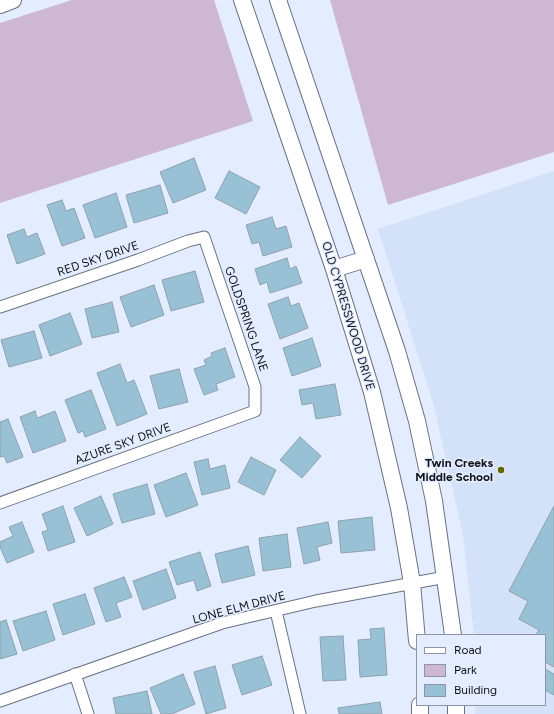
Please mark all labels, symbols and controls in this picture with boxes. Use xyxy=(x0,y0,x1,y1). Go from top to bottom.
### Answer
street label: RED SKY DRIVE xyxy=(55,238,141,280)
street label: OLD CYPRESSWOOD DRIVE xyxy=(318,240,378,392)
street label: GOLDSPRING LANE xyxy=(221,265,271,373)
street label: AZURE SKY DRIVE xyxy=(73,420,173,468)
place label: Twin Creeks Middle School xyxy=(415,456,493,484)
marker: Twin Creeks Middle School xyxy=(496,465,506,475)
street label: LONE ELM DRIVE xyxy=(191,589,287,627)
legend xyxy=(416,634,546,706)
text: Road xyxy=(454,643,482,657)
text: Park xyxy=(454,663,477,677)
text: Building xyxy=(454,683,497,697)

